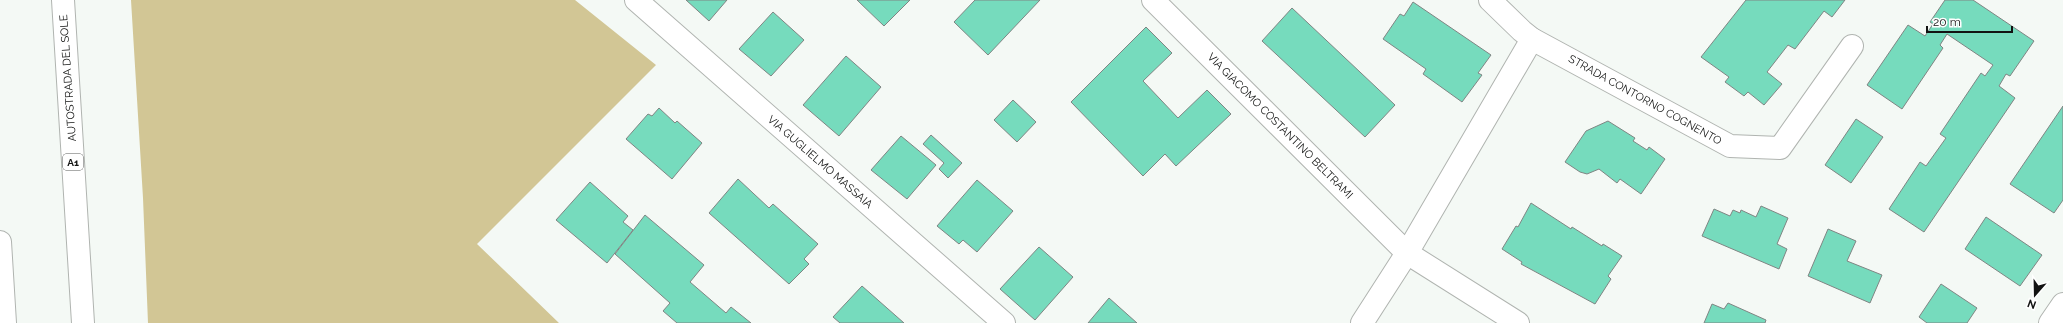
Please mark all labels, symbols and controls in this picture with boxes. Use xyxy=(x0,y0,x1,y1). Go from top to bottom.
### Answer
scale bar xyxy=(1927,8,2012,34)
street label: AUTOSTRADA DEL SOLE xyxy=(57,14,79,142)
text: 20 m xyxy=(1933,15,1961,29)
street label: VIA GIACOMO COSTANTINO BELTRAMI xyxy=(1205,51,1355,201)
street label: STRADA CONTORNO COGNENTO xyxy=(1566,52,1724,148)
street label: VIA GUGLIELMO MASSAIA xyxy=(765,113,876,212)
road number: A1 xyxy=(63,154,83,170)
north arrow xyxy=(2015,275,2055,315)
text: N xyxy=(2026,296,2038,311)

